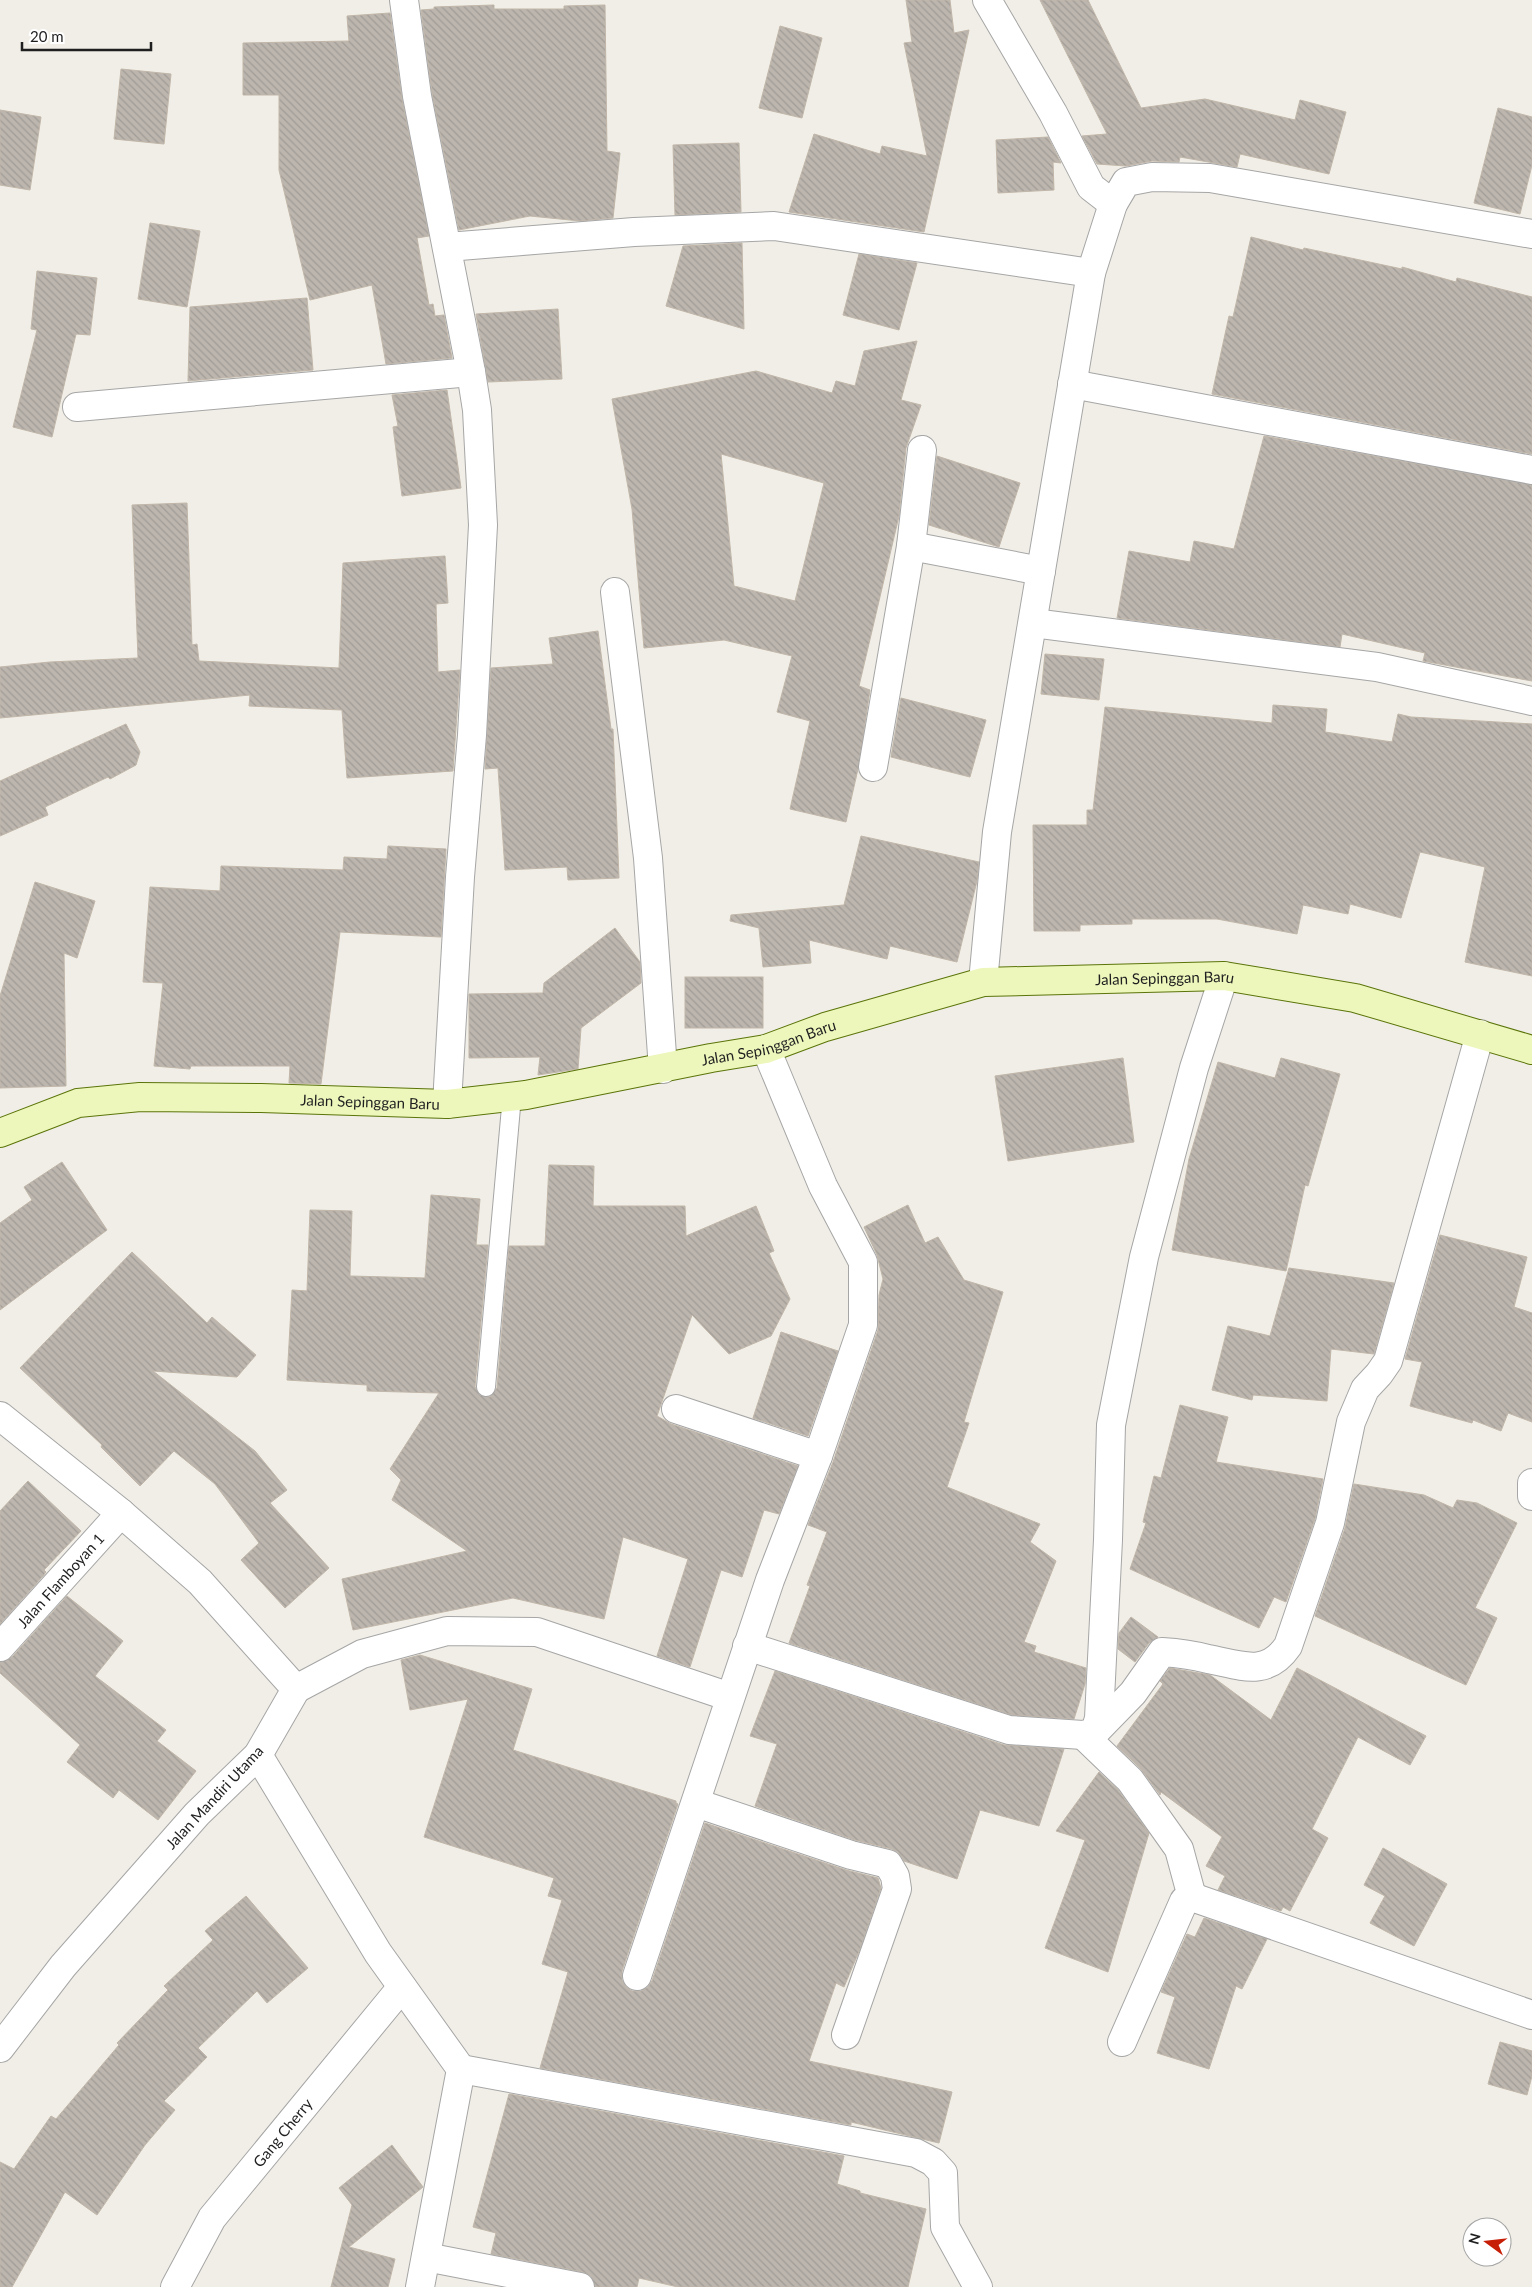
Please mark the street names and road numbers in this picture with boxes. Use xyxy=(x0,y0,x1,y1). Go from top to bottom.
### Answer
street label: Jalan Sepinggan Baru xyxy=(1095,967,1236,988)
street label: Jalan Sepinggan Baru xyxy=(700,1015,838,1069)
street label: Jalan Sepinggan Baru xyxy=(300,1090,440,1113)
street label: Jalan Flamboyan 1 xyxy=(13,1529,108,1631)
street label: Jalan Mandiri Utama xyxy=(162,1742,266,1852)
street label: Gang Cherry xyxy=(249,2094,316,2170)

